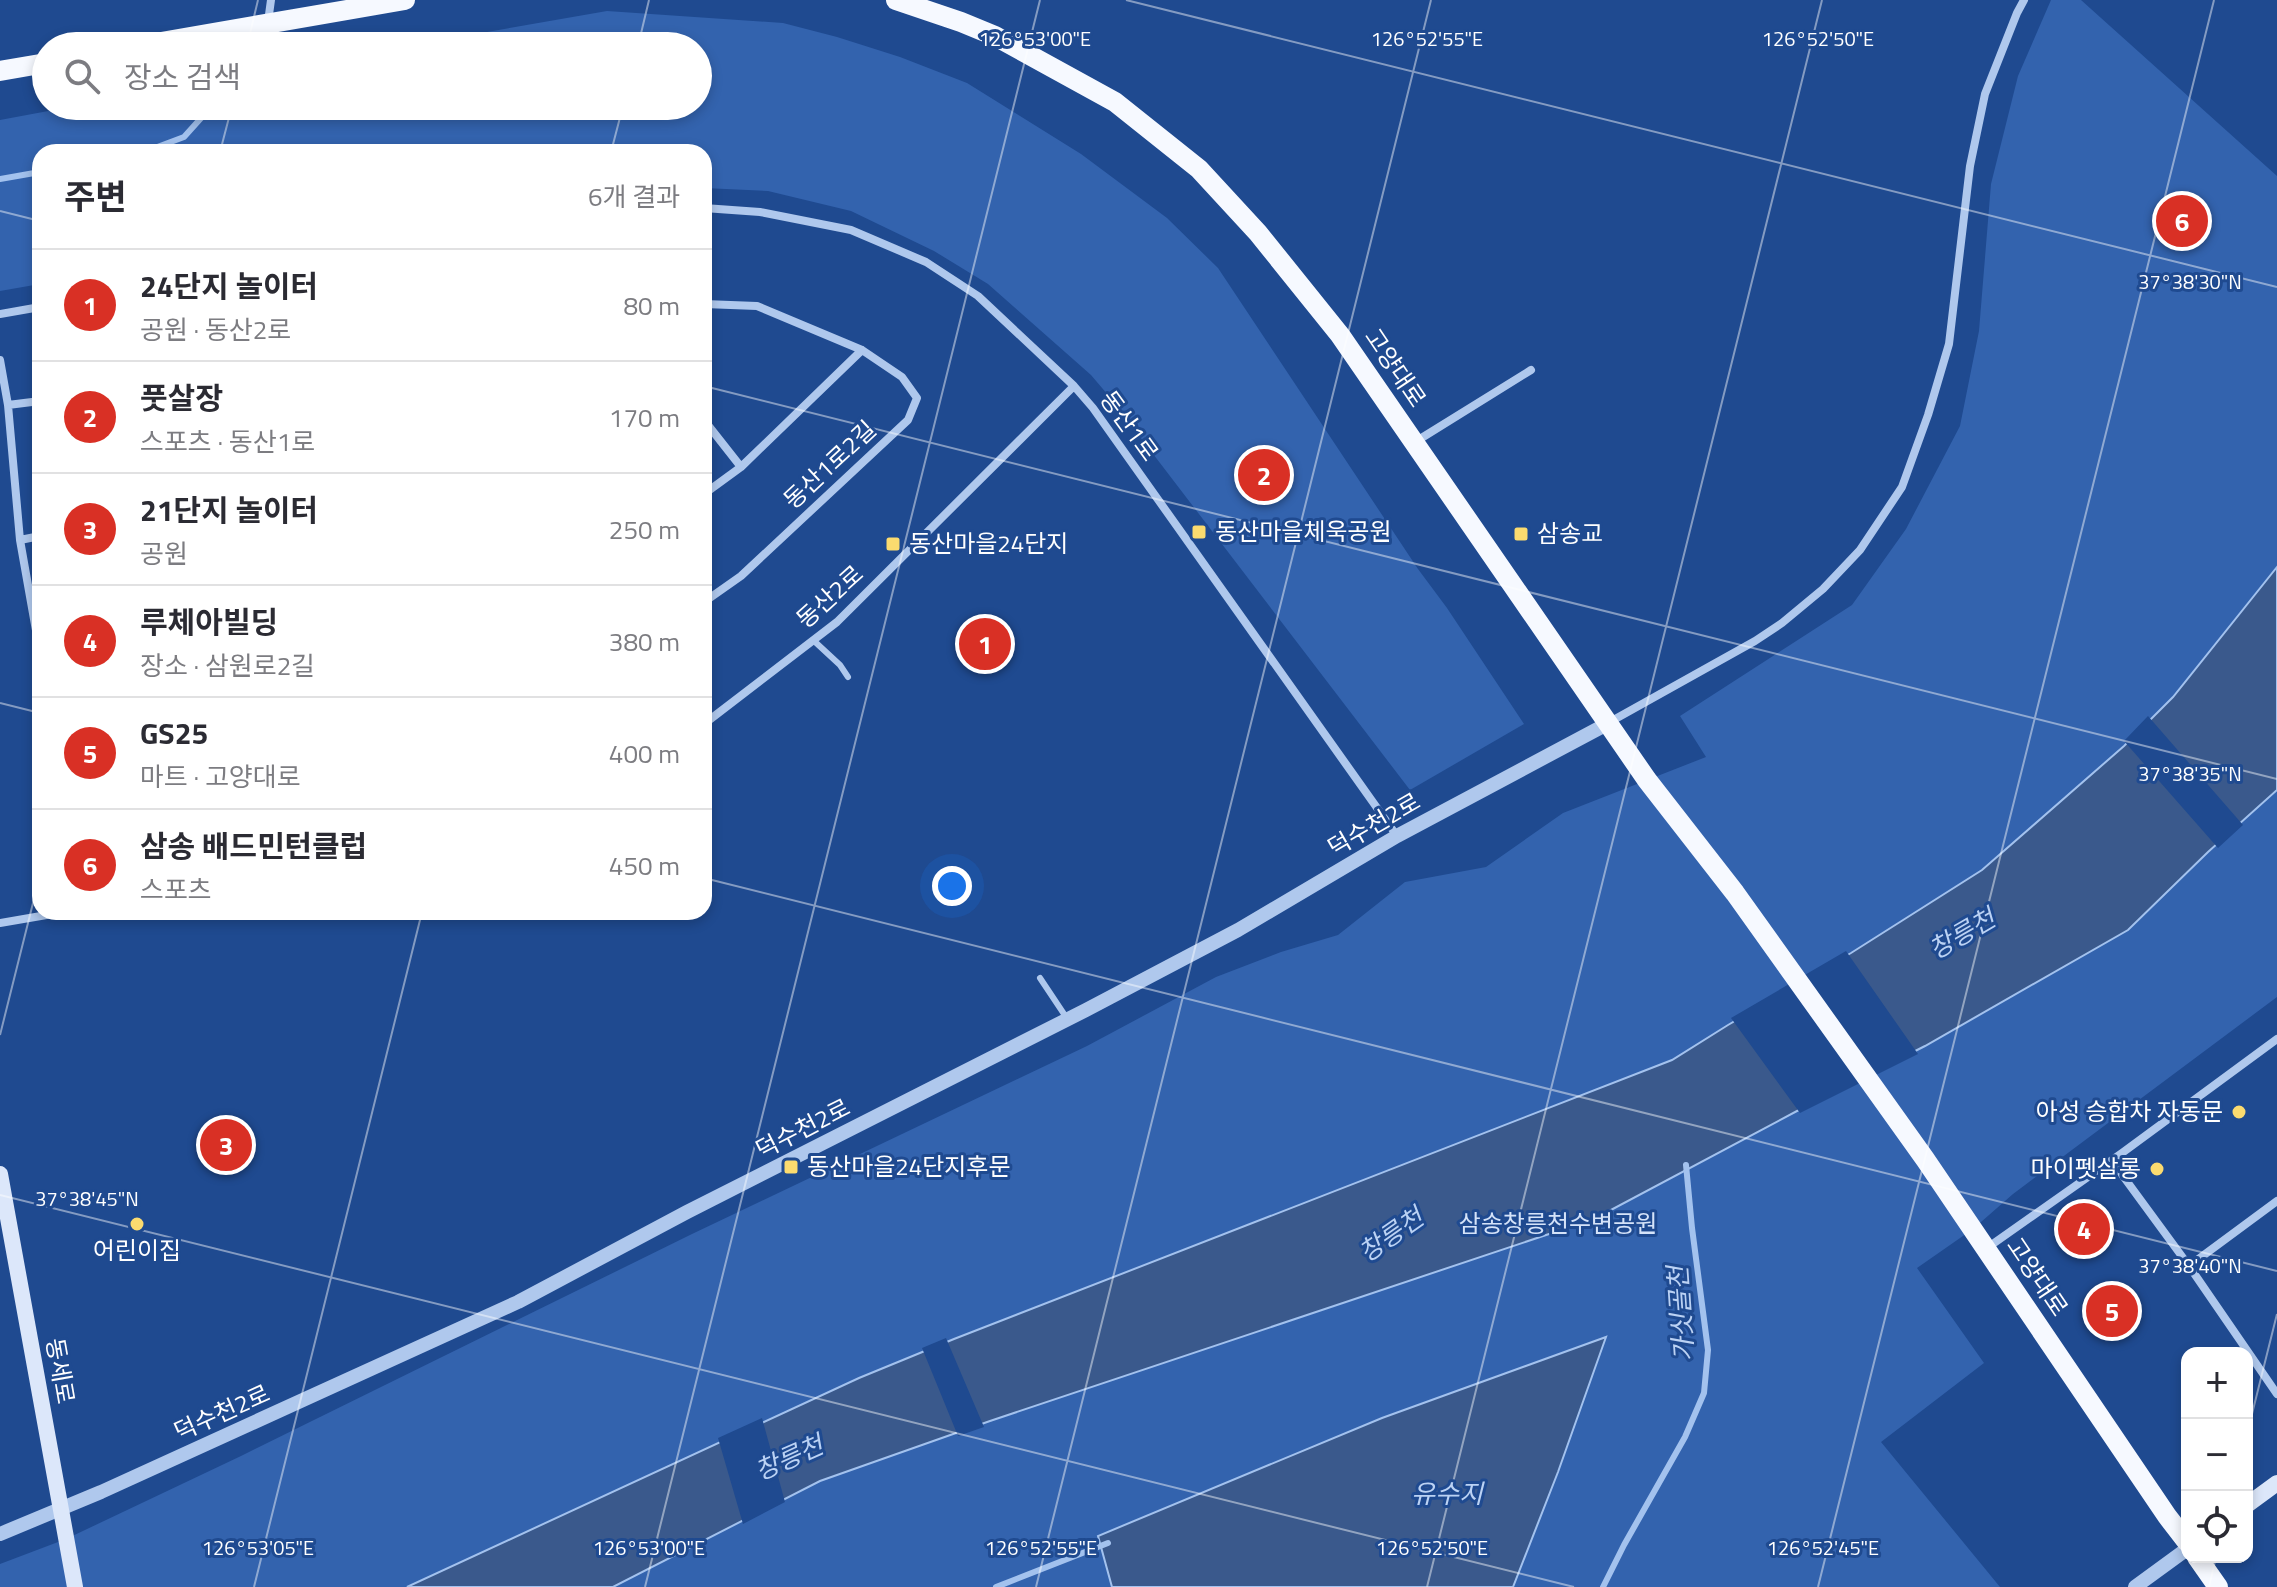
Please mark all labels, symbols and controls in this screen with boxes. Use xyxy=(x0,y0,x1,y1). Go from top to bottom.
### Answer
text: 126°53'00"E xyxy=(979,23,1091,54)
text: 126°52'55"E xyxy=(1371,23,1483,54)
text: 126°52'50"E xyxy=(1762,23,1874,54)
search box xyxy=(32,32,712,120)
icon: search xyxy=(60,54,104,98)
text: 장소 검색 xyxy=(124,54,241,100)
text: 주변 xyxy=(64,170,127,222)
text: 6개 결과 xyxy=(588,177,680,216)
pin: 6 xyxy=(2156,191,2208,251)
text: 24단지 놀이터 xyxy=(140,263,318,309)
text: 37°38'30"N xyxy=(2138,266,2242,297)
text: 1 xyxy=(83,286,97,325)
text: 80 m xyxy=(623,286,680,325)
text: 공원 · 동산2로 xyxy=(140,310,291,349)
street label: 고양대로 xyxy=(1356,321,1435,414)
text: 풋살장 xyxy=(140,375,223,421)
street label: 동산1로 xyxy=(1092,383,1168,468)
text: 2 xyxy=(83,398,97,437)
text: 170 m xyxy=(609,398,680,437)
street label: 동산1로2길 xyxy=(775,412,884,517)
text: 스포츠 · 동산1로 xyxy=(140,422,315,461)
pin: 2 xyxy=(1238,445,1290,505)
text: 21단지 놀이터 xyxy=(140,487,318,533)
text: 3 xyxy=(83,510,97,549)
text: 250 m xyxy=(609,510,680,549)
place label: 동산마을체욱공원 xyxy=(1215,513,1392,549)
place label: 삼송교 xyxy=(1537,515,1603,551)
marker: 동산마을체욱공원 xyxy=(1190,523,1208,541)
place label: 동산마을24단지 xyxy=(909,525,1068,561)
marker: 삼송교 xyxy=(1512,525,1530,543)
text: 공원 xyxy=(140,534,188,573)
marker: 동산마을24단지 xyxy=(884,535,902,553)
street label: 동산2로 xyxy=(788,556,871,636)
text: 루체아빌딩 xyxy=(140,599,278,645)
pin: 1 xyxy=(959,614,1011,674)
text: 4 xyxy=(83,622,97,661)
text: 380 m xyxy=(609,622,680,661)
text: 장소 · 삼원로2길 xyxy=(140,646,315,685)
text: GS25 xyxy=(140,710,208,756)
text: 5 xyxy=(83,734,97,773)
text: 400 m xyxy=(609,734,680,773)
text: 마트 · 고양대로 xyxy=(140,757,301,796)
text: 37°38'35"N xyxy=(2138,758,2242,789)
street label: 덕수천2로 xyxy=(1320,783,1427,865)
text: 삼송 배드민턴클럽 xyxy=(140,823,367,869)
text: 6 xyxy=(83,846,97,885)
text: 450 m xyxy=(609,846,680,885)
your location xyxy=(932,866,972,906)
text: 스포츠 xyxy=(140,870,212,909)
water label: 창릉천 xyxy=(1921,897,2005,968)
street label: 덕수천2로 xyxy=(749,1089,856,1167)
place label: 아성 승합차 자동문 xyxy=(2036,1093,2223,1129)
marker: 아성 승합차 자동문 xyxy=(2230,1103,2248,1121)
pin: 3 xyxy=(200,1115,252,1175)
place label: 동산마을24단지후문 xyxy=(807,1148,1011,1184)
place label: 마이펫살롱 xyxy=(2031,1150,2141,1186)
marker: 동산마을24단지후문 xyxy=(782,1158,800,1176)
marker: 마이펫살롱 xyxy=(2148,1160,2166,1178)
text: 37°38'45"N xyxy=(35,1183,139,1214)
water label: 창릉천 xyxy=(1350,1196,1434,1271)
pin: 4 xyxy=(2058,1199,2110,1259)
park label: 삼송창릉천수변공원 xyxy=(1459,1205,1657,1241)
marker: 어린이집 xyxy=(128,1215,146,1233)
street label: 고양대로 xyxy=(1998,1230,2077,1323)
place label: 어린이집 xyxy=(93,1232,181,1268)
text: 37°38'40"N xyxy=(2138,1250,2242,1281)
water label: 가싯골천 xyxy=(1657,1262,1703,1363)
pin: 5 xyxy=(2086,1281,2138,1341)
street label: 동세로 xyxy=(38,1335,84,1407)
map controls xyxy=(2181,1347,2253,1563)
button: + xyxy=(2181,1347,2253,1419)
street label: 덕수천2로 xyxy=(168,1375,275,1449)
button: − xyxy=(2181,1419,2253,1491)
water label: 창릉천 xyxy=(748,1424,832,1490)
water label: 유수지 xyxy=(1411,1474,1485,1513)
button: locate xyxy=(2181,1491,2253,1563)
text: 126°53'05"E xyxy=(202,1532,314,1563)
text: 126°53'00"E xyxy=(593,1532,705,1563)
text: 126°52'55"E xyxy=(985,1532,1097,1563)
text: 126°52'50"E xyxy=(1376,1532,1488,1563)
text: 126°52'45"E xyxy=(1767,1532,1879,1563)

